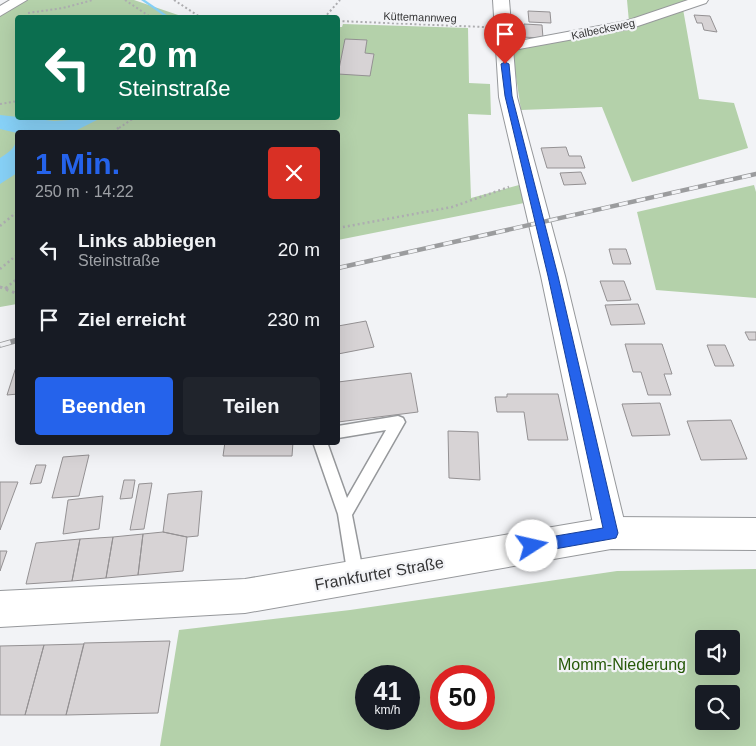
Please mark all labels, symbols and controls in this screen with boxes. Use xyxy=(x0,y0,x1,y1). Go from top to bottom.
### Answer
street label: Küttemannweg xyxy=(383,10,457,24)
pin xyxy=(484,13,526,64)
street label: Kalbecksweg xyxy=(570,16,636,42)
icon: arrive xyxy=(491,20,519,48)
icon: left xyxy=(35,35,100,100)
text: 20 m xyxy=(118,35,198,74)
text: Steinstraße xyxy=(118,76,231,101)
text: 1 Min. xyxy=(35,147,120,180)
button: close xyxy=(268,147,320,199)
text: 250 m · 14:22 xyxy=(35,183,134,200)
text: Links abbiegen xyxy=(78,230,216,251)
icon: left xyxy=(35,236,63,264)
text: 20 m xyxy=(278,239,320,260)
text: Steinstraße xyxy=(78,252,160,269)
icon: arrive xyxy=(35,306,63,334)
text: Ziel erreicht xyxy=(78,309,186,330)
text: 230 m xyxy=(267,309,320,330)
button: Beenden xyxy=(35,377,173,435)
button: Teilen xyxy=(183,377,320,435)
position arrow xyxy=(505,519,557,571)
street label: Frankfurter Straße xyxy=(313,554,445,593)
map controls xyxy=(695,630,740,730)
button: sound xyxy=(695,630,740,675)
park label: Momm-Niederung xyxy=(558,656,686,673)
speed limit sign: 50 xyxy=(430,665,495,730)
text: 41 xyxy=(374,677,401,705)
button: search xyxy=(695,685,740,730)
text: km/h xyxy=(374,703,401,717)

